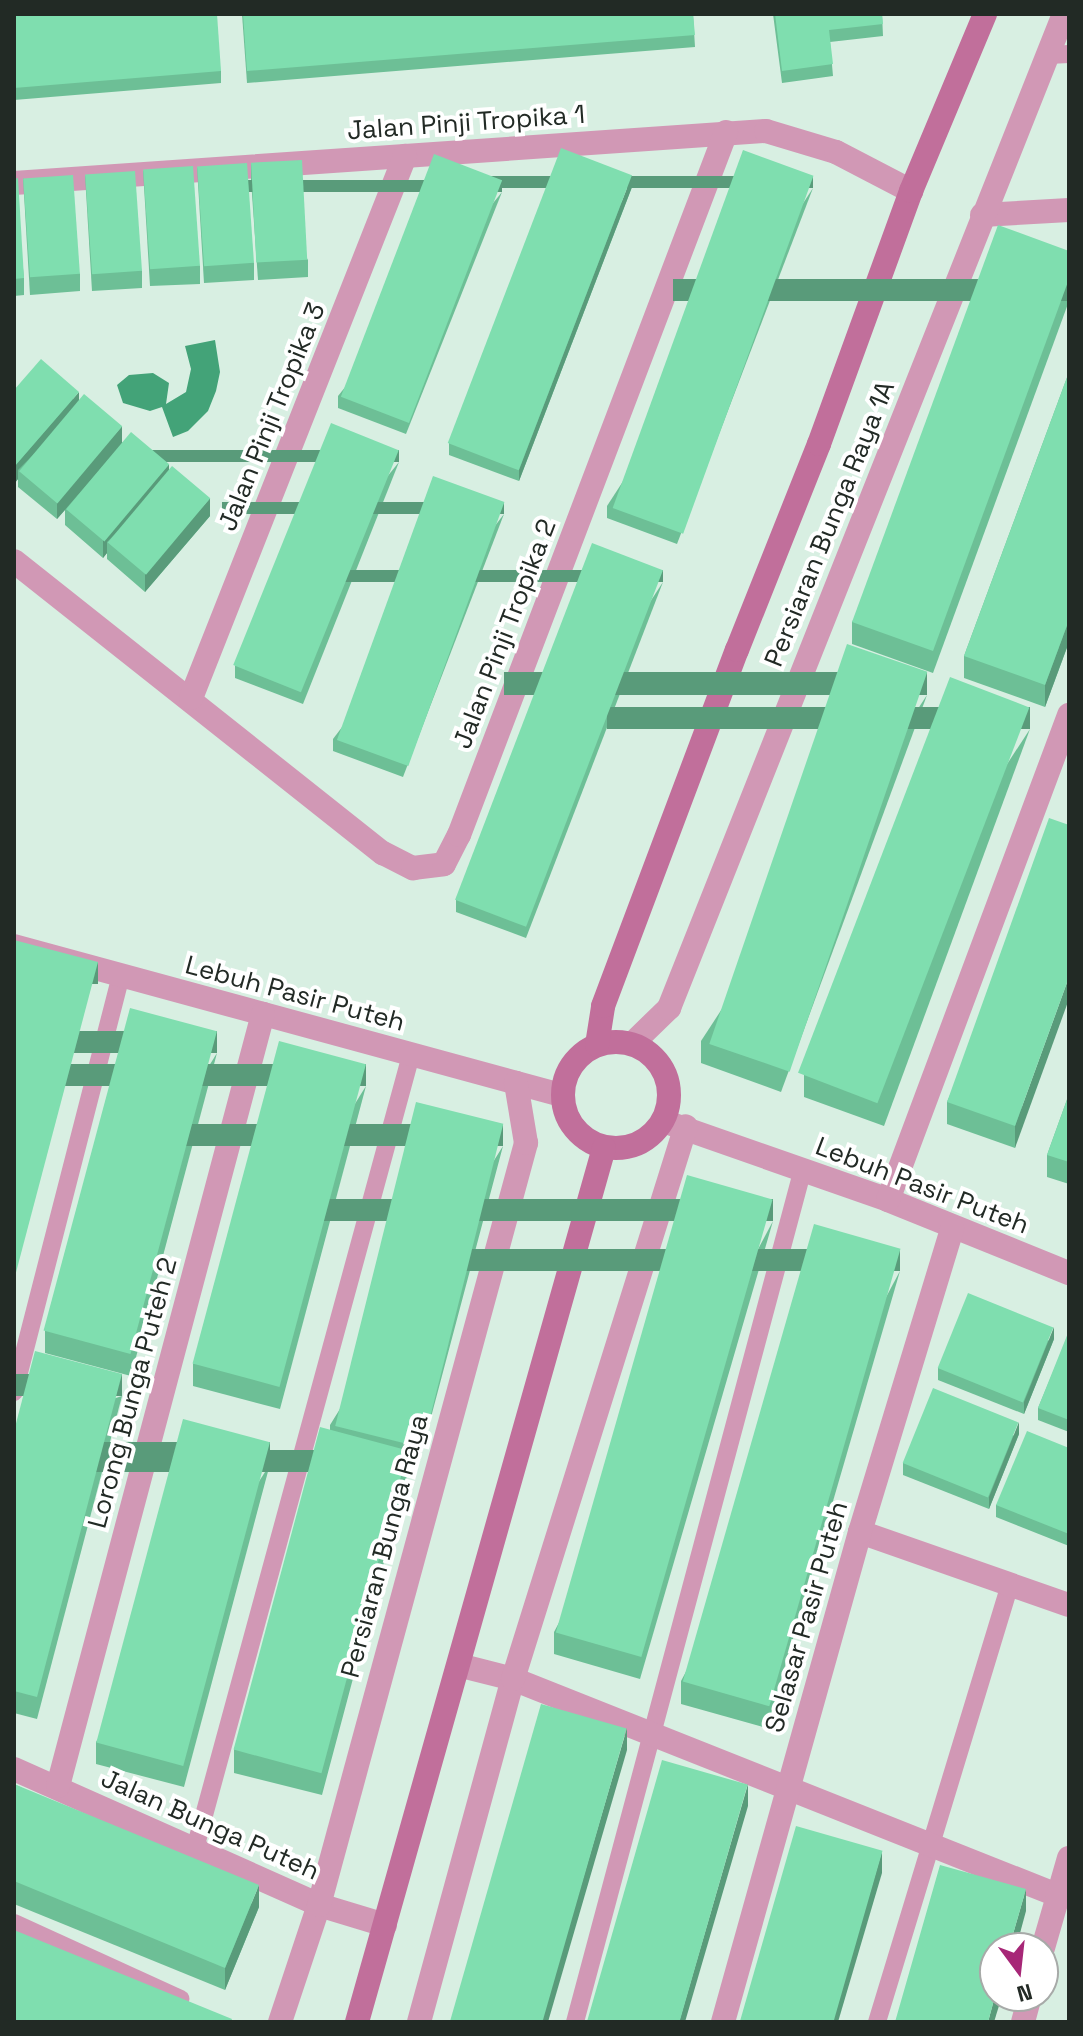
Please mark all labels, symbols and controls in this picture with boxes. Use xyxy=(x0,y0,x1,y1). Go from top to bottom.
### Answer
street label: Jalan Pinji Tropika 1 xyxy=(346,99,586,147)
street label: Jalan Pinji Tropika 3 xyxy=(212,298,332,536)
street label: Persiaran Bunga Raya 1A xyxy=(758,377,902,671)
street label: Jalan Pinji Tropika 2 xyxy=(447,515,563,753)
street label: Lebuh Pasir Puteh xyxy=(182,950,408,1038)
street label: Lebuh Pasir Puteh xyxy=(811,1131,1033,1241)
street label: Lorong Bunga Puteh 2 xyxy=(82,1254,184,1532)
street label: Persiaran Bunga Raya xyxy=(335,1411,435,1681)
street label: Selasar Pasir Puteh xyxy=(759,1498,855,1736)
street label: Jalan Bunga Puteh xyxy=(96,1763,324,1887)
north arrow xyxy=(979,1932,1059,2012)
text: N xyxy=(1014,1978,1035,2009)

